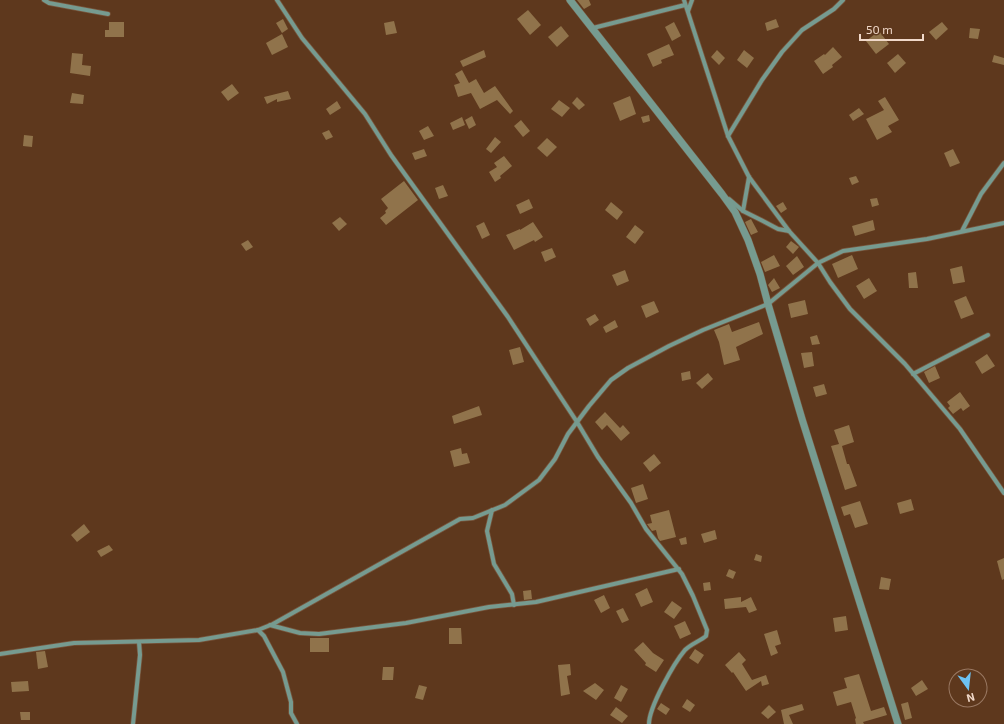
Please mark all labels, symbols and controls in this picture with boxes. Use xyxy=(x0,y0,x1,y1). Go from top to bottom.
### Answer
scale bar xyxy=(860,16,923,42)
text: 50 m xyxy=(866,22,893,36)
north arrow xyxy=(948,668,988,708)
text: N xyxy=(965,691,976,705)

